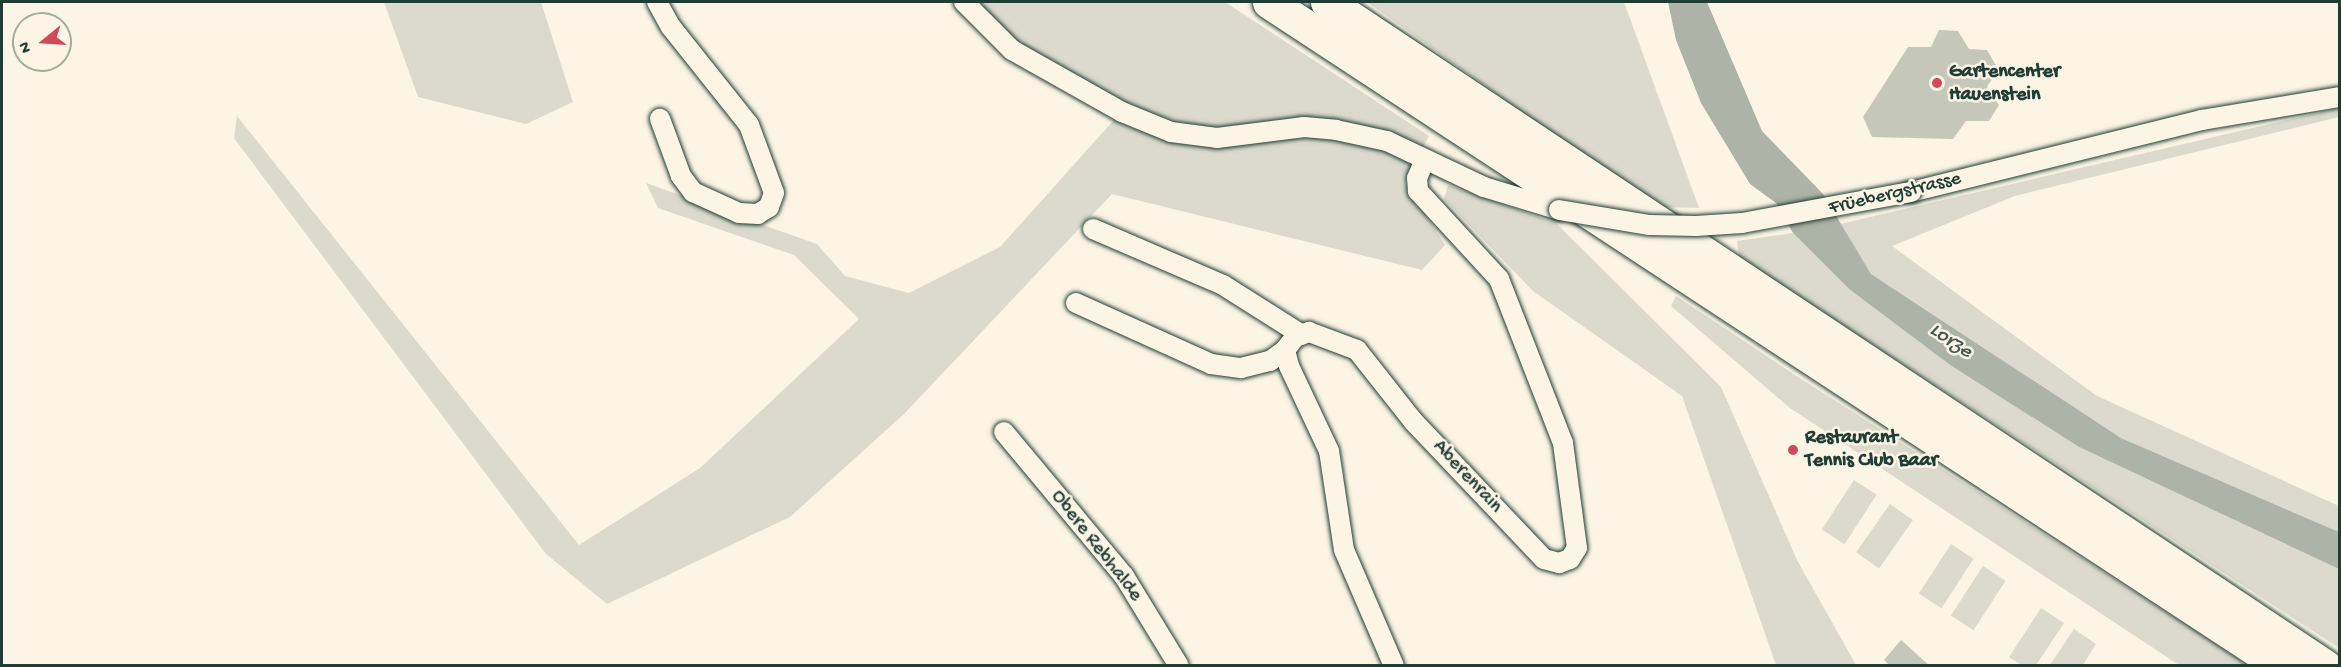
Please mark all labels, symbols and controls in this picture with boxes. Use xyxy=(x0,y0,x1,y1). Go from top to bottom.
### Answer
north arrow xyxy=(12,12,72,72)
text: N xyxy=(16,39,37,55)
place label: Gartencenter Hauenstein xyxy=(1949,60,2060,107)
marker: Gartencenter Hauenstein xyxy=(1930,76,1944,90)
street label: Früebergstrasse xyxy=(1826,167,1964,221)
water label: Lorze xyxy=(1924,319,1976,365)
place label: Restaurant Tennis Club Baar xyxy=(1805,426,1938,473)
street label: Aberenrain xyxy=(1427,435,1507,519)
marker: Restaurant Tennis Club Baar xyxy=(1786,443,1800,457)
street label: Obere Rebhalde xyxy=(1045,486,1147,606)

